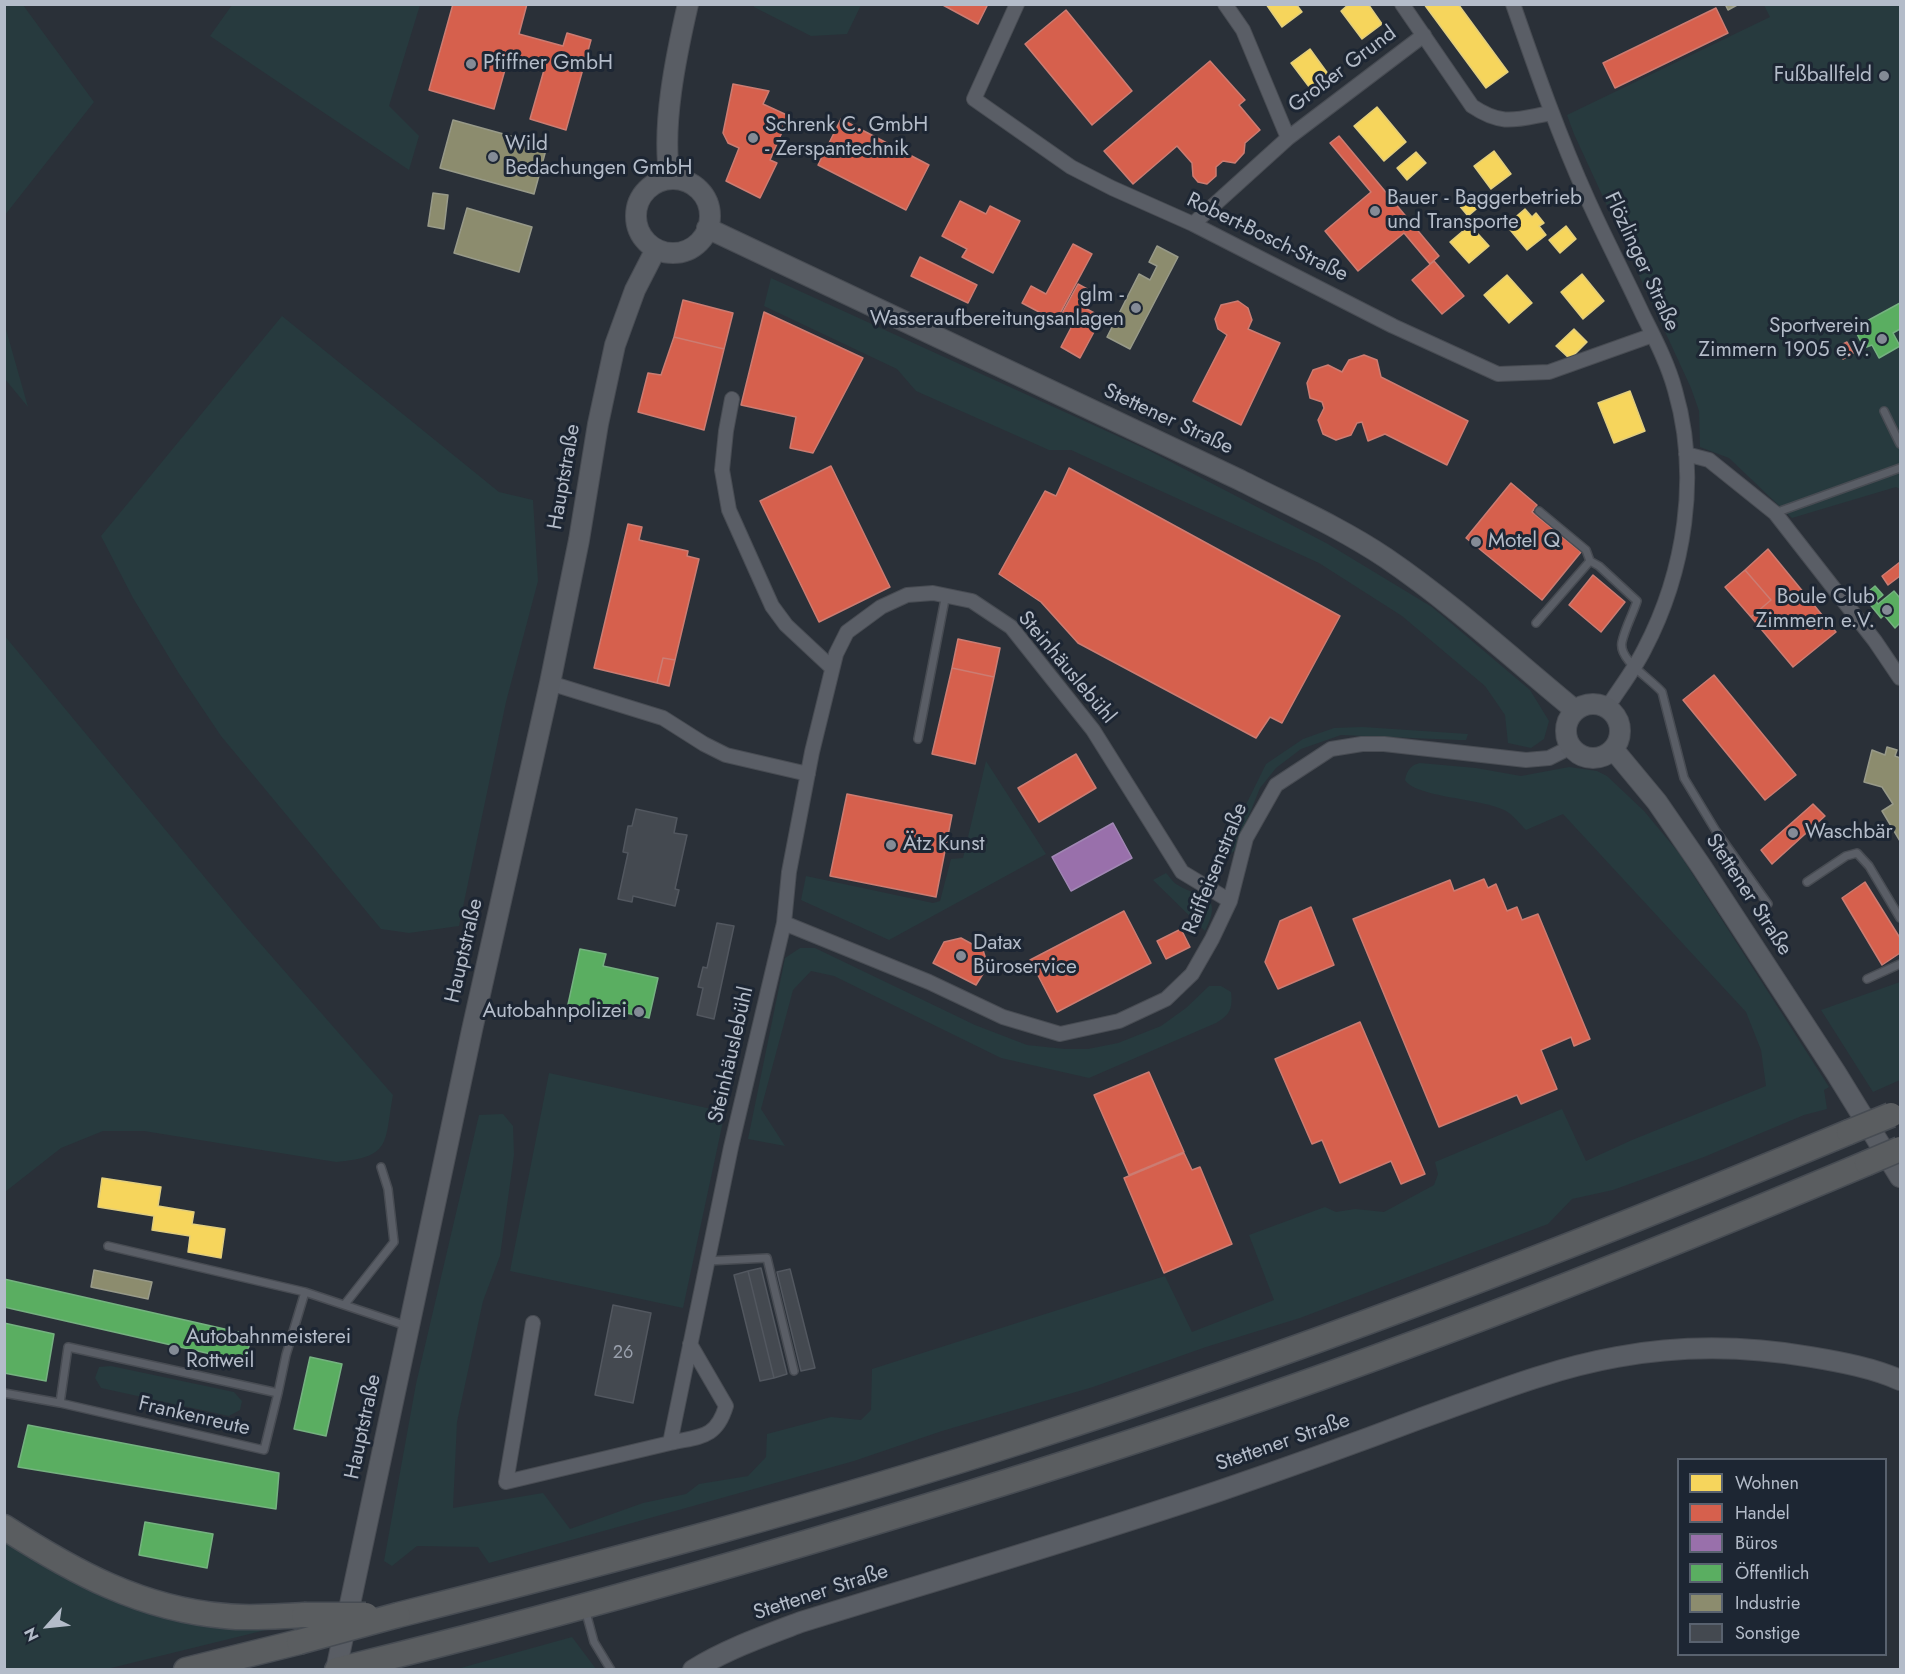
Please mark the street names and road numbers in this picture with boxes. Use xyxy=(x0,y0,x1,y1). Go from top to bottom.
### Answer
street label: Großer Grund xyxy=(1284,21,1402,119)
street label: Robert-Bosch-Straße xyxy=(1182,188,1352,288)
street label: Flözlinger Straße xyxy=(1598,189,1684,335)
street label: Stettener Straße xyxy=(1099,379,1237,461)
street label: Hauptstraße xyxy=(543,422,587,532)
street label: Steinhäuslebühl xyxy=(1012,607,1120,729)
street label: Raiffeisenstraße xyxy=(1178,800,1254,938)
street label: Stettener Straße xyxy=(1699,829,1797,961)
street label: Hauptstraße xyxy=(441,896,489,1006)
street label: Steinhäuslebühl xyxy=(704,984,760,1126)
street label: Hauptstraße xyxy=(341,1372,387,1482)
street label: Frankenreute xyxy=(136,1392,252,1442)
street label: Stettener Straße xyxy=(1213,1408,1353,1478)
street label: Stettener Straße xyxy=(750,1559,892,1627)

